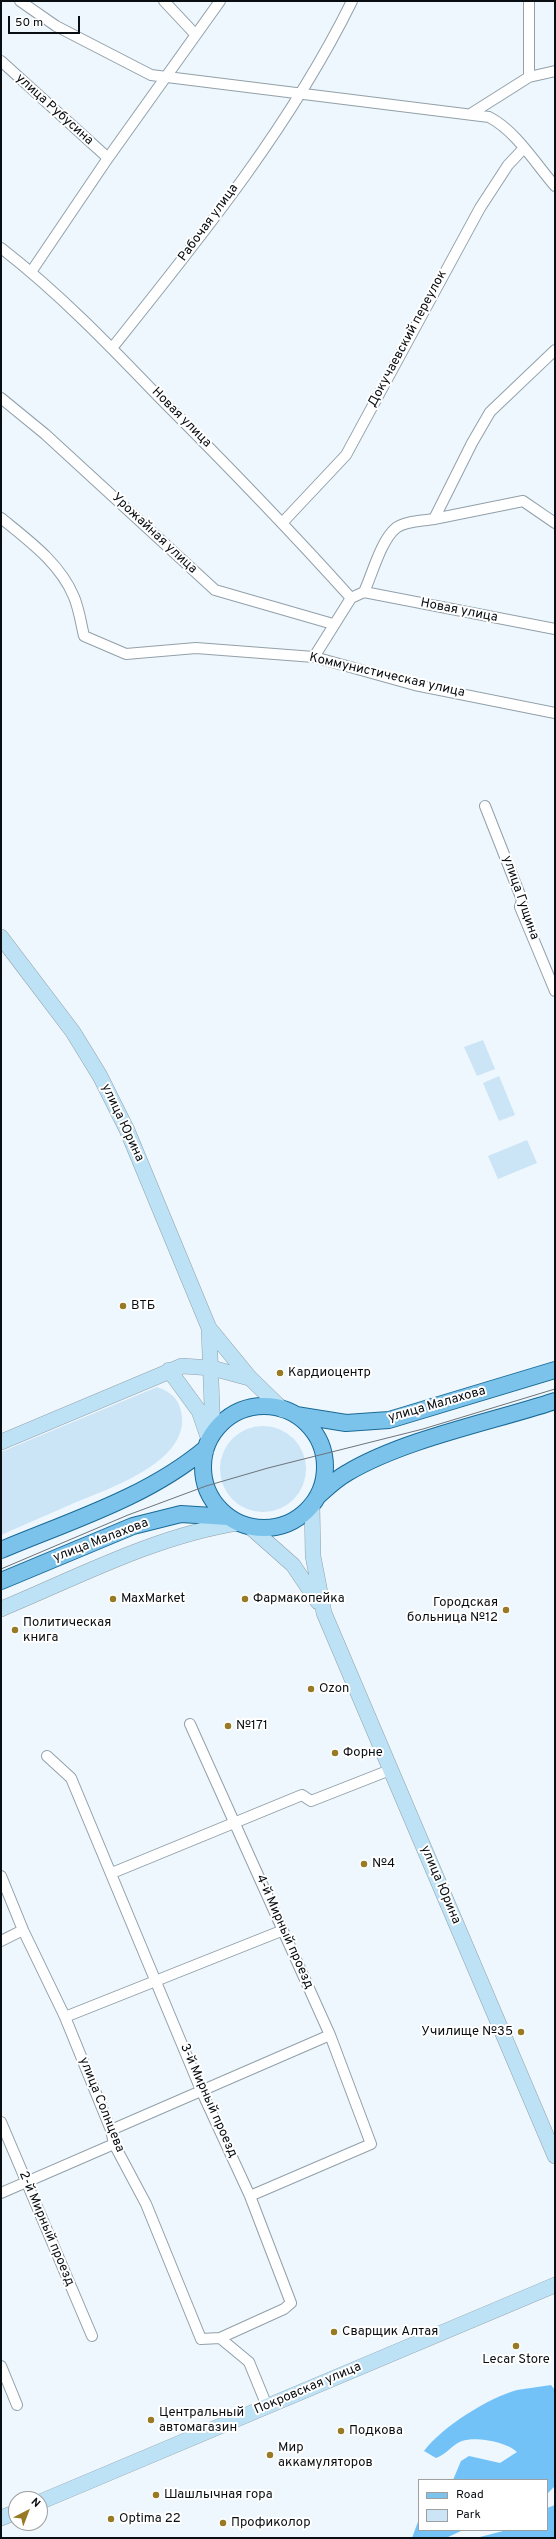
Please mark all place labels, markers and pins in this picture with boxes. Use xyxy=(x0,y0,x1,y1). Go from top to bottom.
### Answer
place label: ВТБ xyxy=(131,1298,155,1314)
marker: ВТБ xyxy=(118,1301,128,1311)
place label: Кардиоцентр xyxy=(288,1365,371,1381)
marker: Кардиоцентр xyxy=(275,1368,285,1378)
place label: MaxMarket xyxy=(121,1591,185,1607)
place label: Фармакопейка xyxy=(253,1591,345,1607)
marker: MaxMarket xyxy=(108,1594,118,1604)
marker: Фармакопейка xyxy=(240,1594,250,1604)
place label: Городская больница №12 xyxy=(407,1595,498,1626)
marker: Городская больница №12 xyxy=(501,1605,511,1615)
place label: Политическая книга xyxy=(23,1615,111,1646)
marker: Политическая книга xyxy=(10,1625,20,1635)
place label: Ozon xyxy=(319,1681,349,1697)
marker: Ozon xyxy=(306,1684,316,1694)
place label: №171 xyxy=(236,1718,268,1734)
marker: №171 xyxy=(223,1721,233,1731)
place label: Форне xyxy=(343,1745,383,1761)
marker: Форне xyxy=(330,1748,340,1758)
place label: №4 xyxy=(372,1856,395,1872)
marker: №4 xyxy=(359,1859,369,1869)
place label: Училище №35 xyxy=(421,2024,513,2040)
marker: Училище №35 xyxy=(516,2027,526,2037)
place label: Сварщик Алтая xyxy=(342,2324,438,2340)
marker: Сварщик Алтая xyxy=(329,2327,339,2337)
marker: Lecar Store xyxy=(511,2341,521,2351)
place label: Lecar Store xyxy=(482,2352,550,2368)
place label: Центральный автомагазин xyxy=(159,2405,244,2436)
marker: Центральный автомагазин xyxy=(146,2415,156,2425)
place label: Подкова xyxy=(349,2423,403,2439)
marker: Подкова xyxy=(336,2426,346,2436)
place label: Мир аккамуляторов xyxy=(278,2440,373,2471)
marker: Мир аккамуляторов xyxy=(265,2450,275,2460)
place label: Шашлычная гора xyxy=(164,2487,273,2503)
marker: Шашлычная гора xyxy=(151,2490,161,2500)
place label: Optima 22 xyxy=(119,2511,181,2527)
marker: Optima 22 xyxy=(106,2514,116,2524)
place label: Профиколор xyxy=(231,2515,311,2531)
marker: Профиколор xyxy=(218,2518,228,2528)

